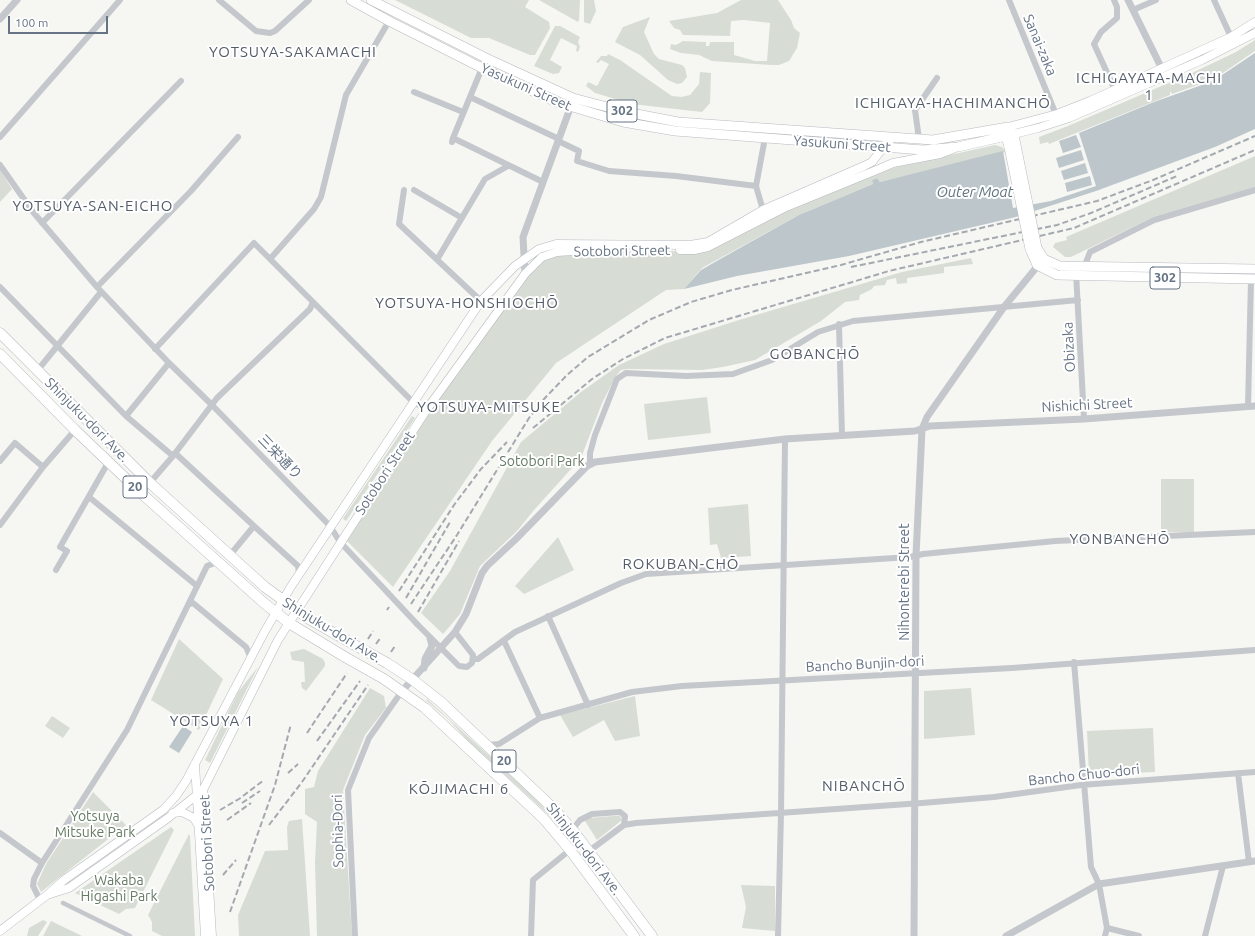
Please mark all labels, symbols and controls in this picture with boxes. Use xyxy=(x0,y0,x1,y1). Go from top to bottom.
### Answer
scale bar xyxy=(10,8,110,34)
street label: Sanai-zaka xyxy=(1020,12,1060,78)
text: 100 m xyxy=(15,16,48,29)
district label: YOTSUYA-SAKAMACHI xyxy=(209,43,377,61)
street label: Yasukuni Street xyxy=(478,59,574,115)
district label: ICHIGAYATA-MACHI 1 xyxy=(1076,69,1222,104)
district label: ICHIGAYA-HACHIMANCHŌ xyxy=(855,94,1051,112)
road number: 302 xyxy=(607,100,637,122)
street label: Yasukuni Street xyxy=(793,132,891,156)
water label: Outer Moat xyxy=(937,183,1013,201)
district label: YOTSUYA-SAN-EICHO xyxy=(13,197,173,215)
street label: Sotobori Street xyxy=(574,242,670,260)
road number: 302 xyxy=(1150,267,1180,289)
district label: YOTSUYA-HONSHIOCHŌ xyxy=(375,294,559,312)
street label: Obizaka xyxy=(1059,321,1079,373)
district label: GOBANCHŌ xyxy=(770,345,860,363)
street label: Shinjuku-dori Ave. xyxy=(41,374,133,466)
street label: Nishichi Street xyxy=(1041,394,1133,416)
district label: YOTSUYA-MITSUKE xyxy=(417,398,561,416)
street label: Sotobori Street xyxy=(352,428,418,518)
street label: 三栄通り xyxy=(255,431,305,483)
park label: Sotobori Park xyxy=(499,453,585,469)
road number: 20 xyxy=(123,476,147,498)
street label: Nihonterebi Street xyxy=(896,523,912,641)
district label: YONBANCHŌ xyxy=(1070,530,1170,548)
district label: ROKUBAN-CHŌ xyxy=(623,555,739,573)
street label: Shinjuku-dori Ave. xyxy=(279,594,385,666)
street label: Bancho Bunjin-dori xyxy=(805,653,925,675)
district label: YOTSUYA 1 xyxy=(170,712,254,730)
road number: 20 xyxy=(492,750,516,772)
street label: Bancho Chuo-dori xyxy=(1027,761,1141,789)
district label: NIBANCHŌ xyxy=(822,777,906,795)
district label: KŌJIMACHI 6 xyxy=(409,780,509,798)
street label: Sotobori Street xyxy=(196,794,218,892)
street label: Sophia-Dori xyxy=(329,794,347,868)
street label: Shinjuku-dori Ave. xyxy=(543,800,625,898)
park label: Yotsuya Mitsuke Park xyxy=(55,808,135,840)
park label: Wakaba Higashi Park xyxy=(81,872,157,904)

